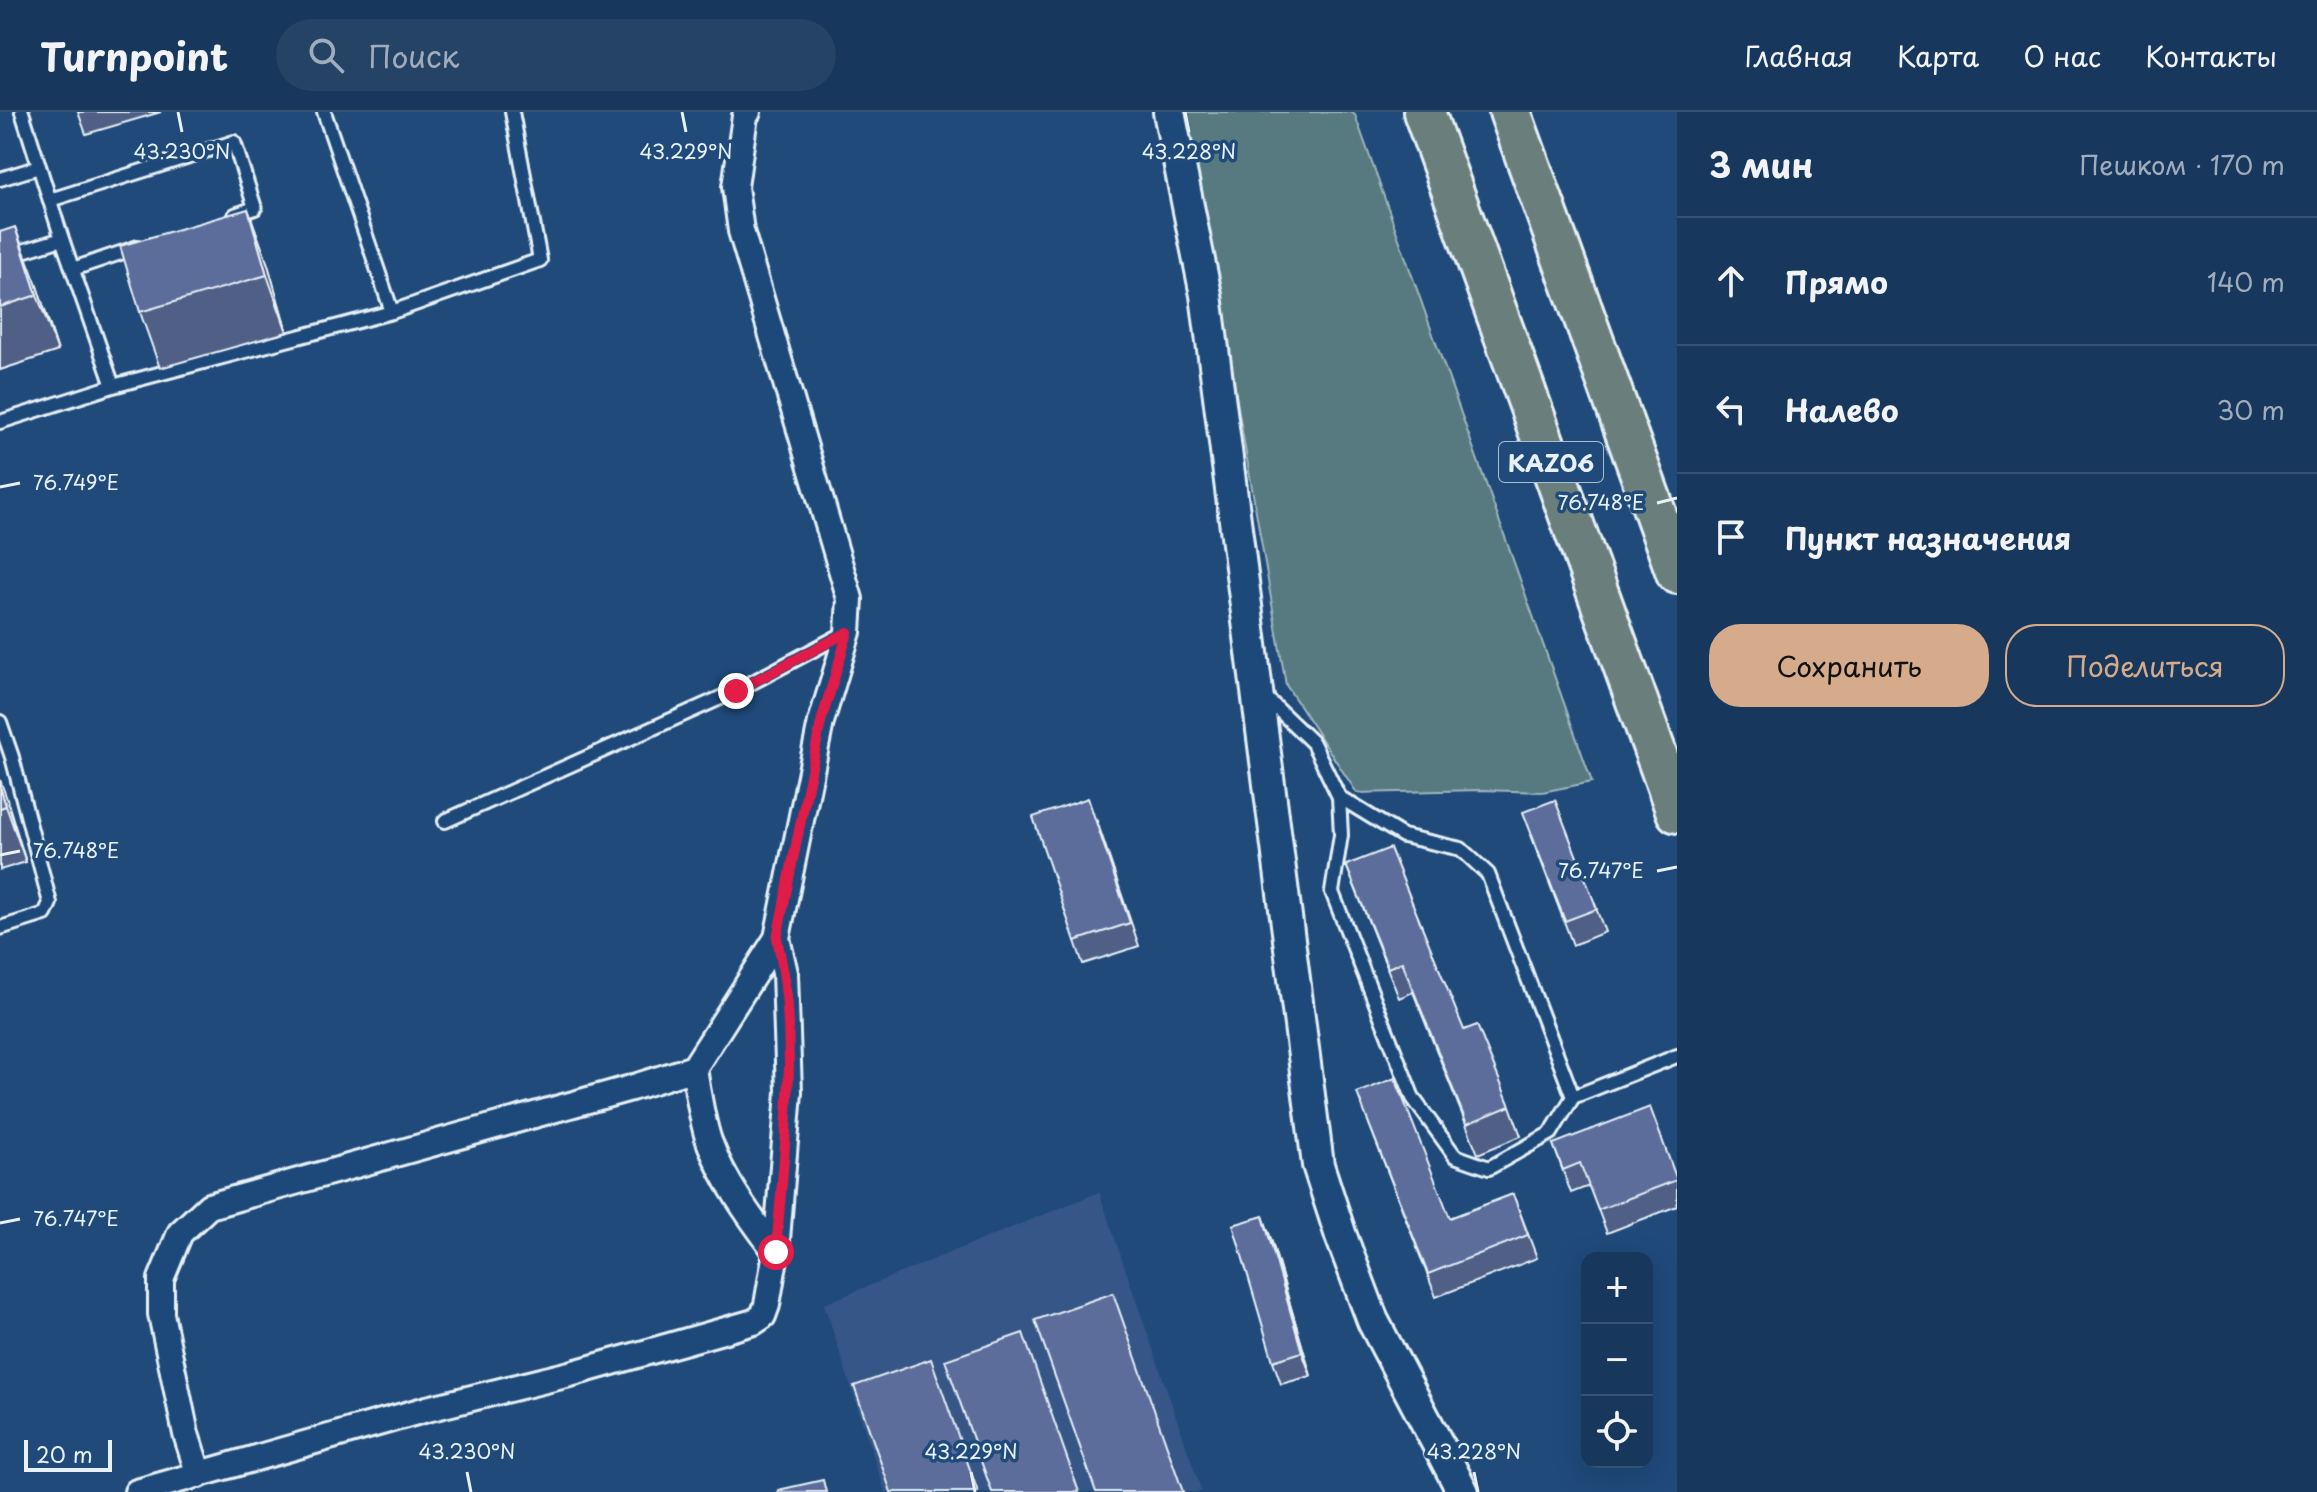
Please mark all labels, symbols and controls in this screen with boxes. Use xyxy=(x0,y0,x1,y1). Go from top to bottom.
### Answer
search box xyxy=(276,19,836,91)
text: Turnpoint xyxy=(40,27,228,84)
icon: search xyxy=(304,33,348,77)
text: Поиск xyxy=(368,33,459,78)
text: Главная xyxy=(1745,34,1853,77)
text: Карта xyxy=(1897,34,1979,77)
text: О нас xyxy=(2023,34,2101,77)
text: Контакты xyxy=(2145,34,2277,77)
text: 43.230°N xyxy=(134,136,230,166)
text: 43.229°N xyxy=(639,136,733,166)
text: 43.228°N xyxy=(1142,136,1236,166)
text: 3 мин xyxy=(1709,138,1813,190)
text: Пешком · 170 m xyxy=(2079,145,2285,184)
icon: ahead xyxy=(1709,259,1753,303)
text: Прямо xyxy=(1785,259,1888,304)
text: 140 m xyxy=(2207,262,2285,301)
icon: left xyxy=(1709,387,1753,431)
text: Налево xyxy=(1785,387,1899,432)
text: 30 m xyxy=(2217,390,2285,429)
road number: KАZ06 xyxy=(1499,442,1603,482)
text: 76.749°E xyxy=(33,467,119,497)
text: 76.748°E xyxy=(1558,487,1644,517)
icon: arrive xyxy=(1709,515,1753,559)
text: Пункт назначения xyxy=(1785,515,2071,560)
button: Сохранить xyxy=(1709,624,1989,707)
button: Поделиться xyxy=(2005,624,2285,707)
route end xyxy=(718,673,754,709)
text: 76.748°E xyxy=(33,835,119,865)
text: 76.747°E xyxy=(1558,855,1644,885)
text: 76.747°E xyxy=(33,1203,119,1233)
route start xyxy=(758,1234,794,1270)
map controls xyxy=(1581,1252,1653,1468)
button: + xyxy=(1581,1252,1653,1324)
button: − xyxy=(1581,1324,1653,1396)
button: locate xyxy=(1581,1396,1653,1468)
scale bar xyxy=(24,1436,112,1472)
text: 43.230°N xyxy=(419,1436,515,1466)
text: 43.229°N xyxy=(924,1436,1018,1466)
text: 43.228°N xyxy=(1427,1436,1521,1466)
text: 20 m xyxy=(36,1437,93,1470)

